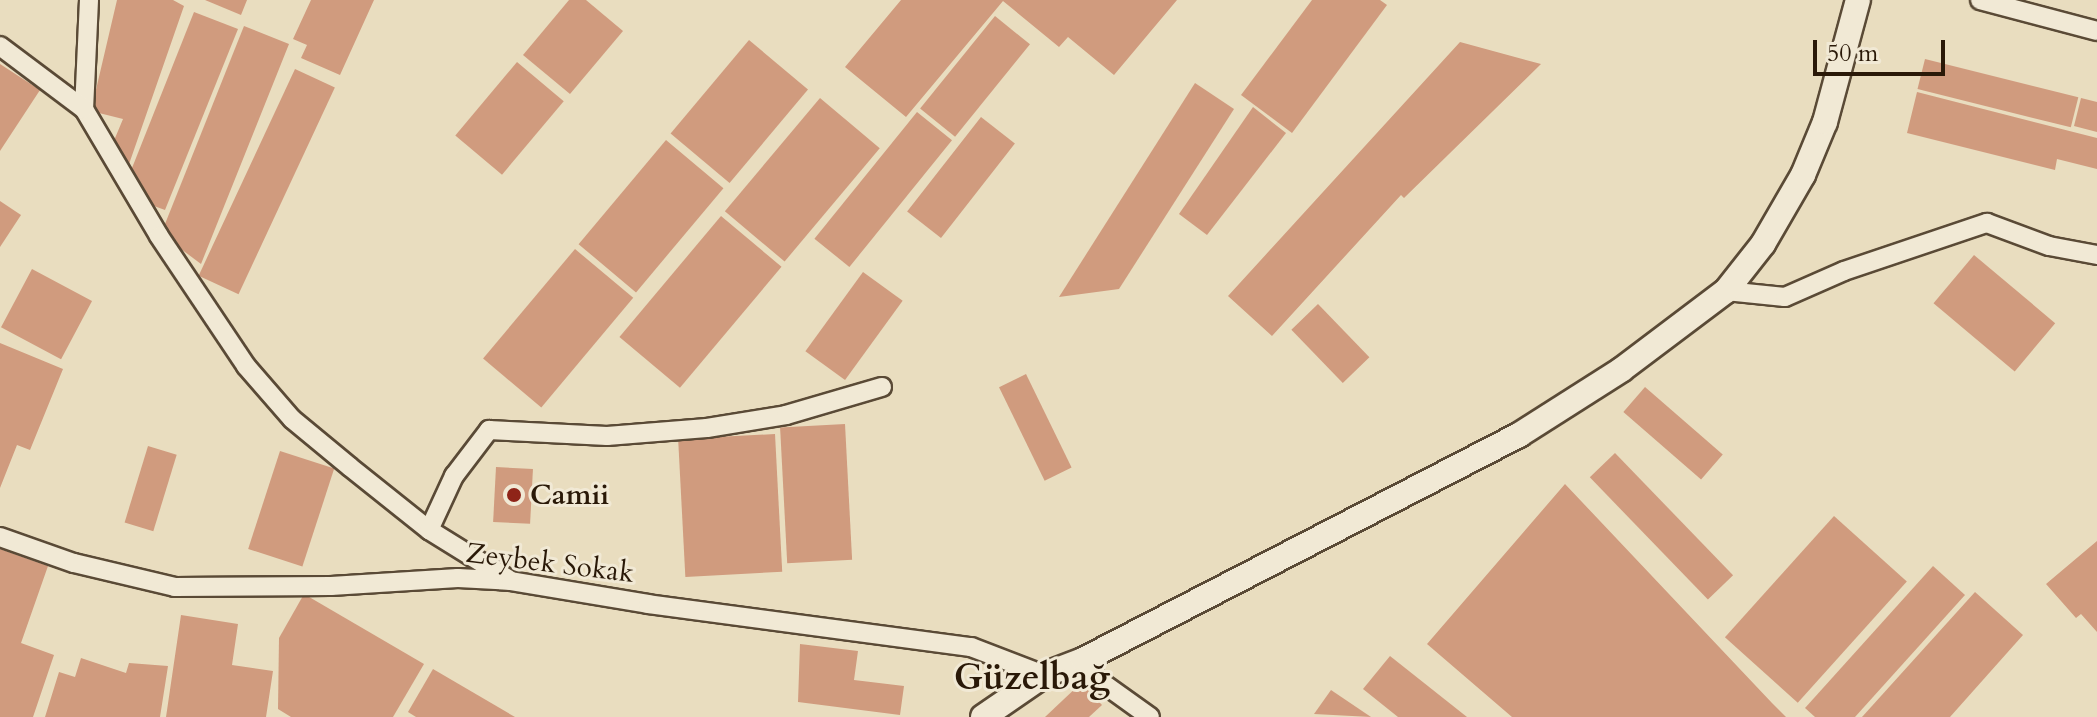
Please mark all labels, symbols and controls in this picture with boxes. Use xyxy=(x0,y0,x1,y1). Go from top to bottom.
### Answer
scale bar xyxy=(1817,24,1949,74)
text: 50 m xyxy=(1827,37,1878,70)
place label: Camii xyxy=(530,478,609,512)
marker: Camii xyxy=(505,486,523,504)
street label: Zeybek Sokak xyxy=(464,536,636,590)
district label: Güzelbağ xyxy=(954,656,1110,700)

